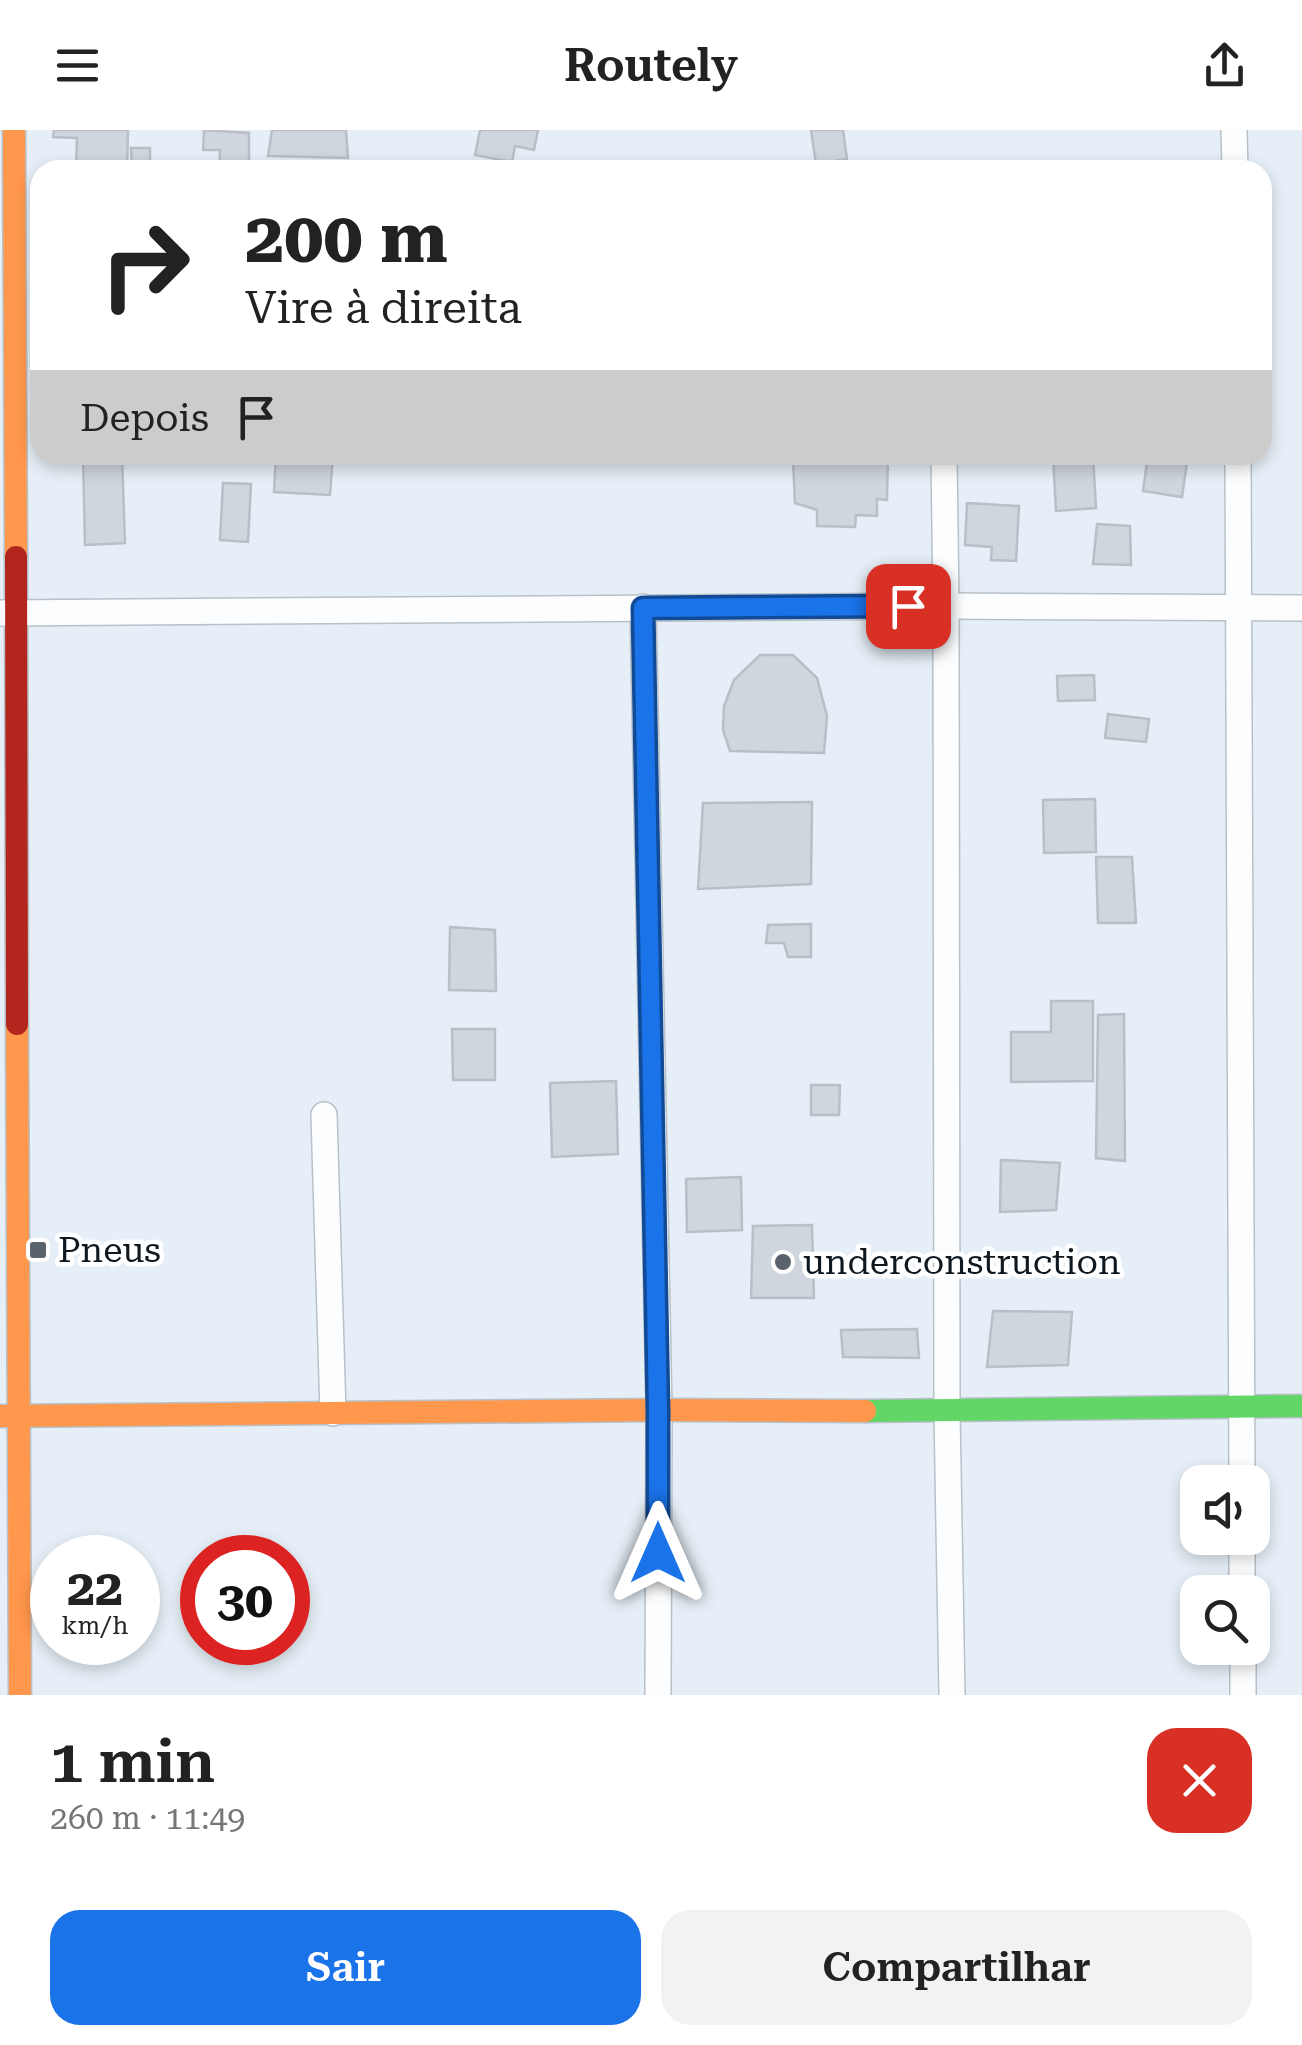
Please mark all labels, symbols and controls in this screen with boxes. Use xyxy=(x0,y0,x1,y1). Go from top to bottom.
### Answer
icon: menu xyxy=(50,38,105,93)
icon: share xyxy=(1197,38,1252,93)
text: Routely xyxy=(564,39,738,92)
text: 200 m xyxy=(245,197,448,279)
icon: right xyxy=(80,200,210,330)
text: Vire à direita xyxy=(245,281,522,334)
icon: arrive xyxy=(229,390,284,445)
text: Depois xyxy=(80,396,209,440)
pin xyxy=(866,564,951,649)
icon: arrive xyxy=(881,579,936,634)
place label: Pneus xyxy=(58,1230,161,1271)
marker: Pneus xyxy=(27,1239,49,1261)
place label: underconstruction xyxy=(803,1242,1121,1283)
marker: underconstruction xyxy=(772,1251,794,1273)
map controls xyxy=(1180,1465,1270,1665)
button: sound xyxy=(1180,1465,1270,1555)
position arrow xyxy=(606,1501,710,1605)
speed limit sign: 30 xyxy=(180,1535,310,1665)
text: 22 xyxy=(67,1559,123,1617)
button: search xyxy=(1180,1575,1270,1665)
text: km/h xyxy=(62,1611,128,1640)
text: 1 min xyxy=(50,1726,215,1797)
button: close xyxy=(1147,1728,1252,1833)
text: 260 m · 11:49 xyxy=(50,1799,245,1837)
button: Sair xyxy=(50,1910,641,2025)
button: Compartilhar xyxy=(661,1910,1252,2025)

